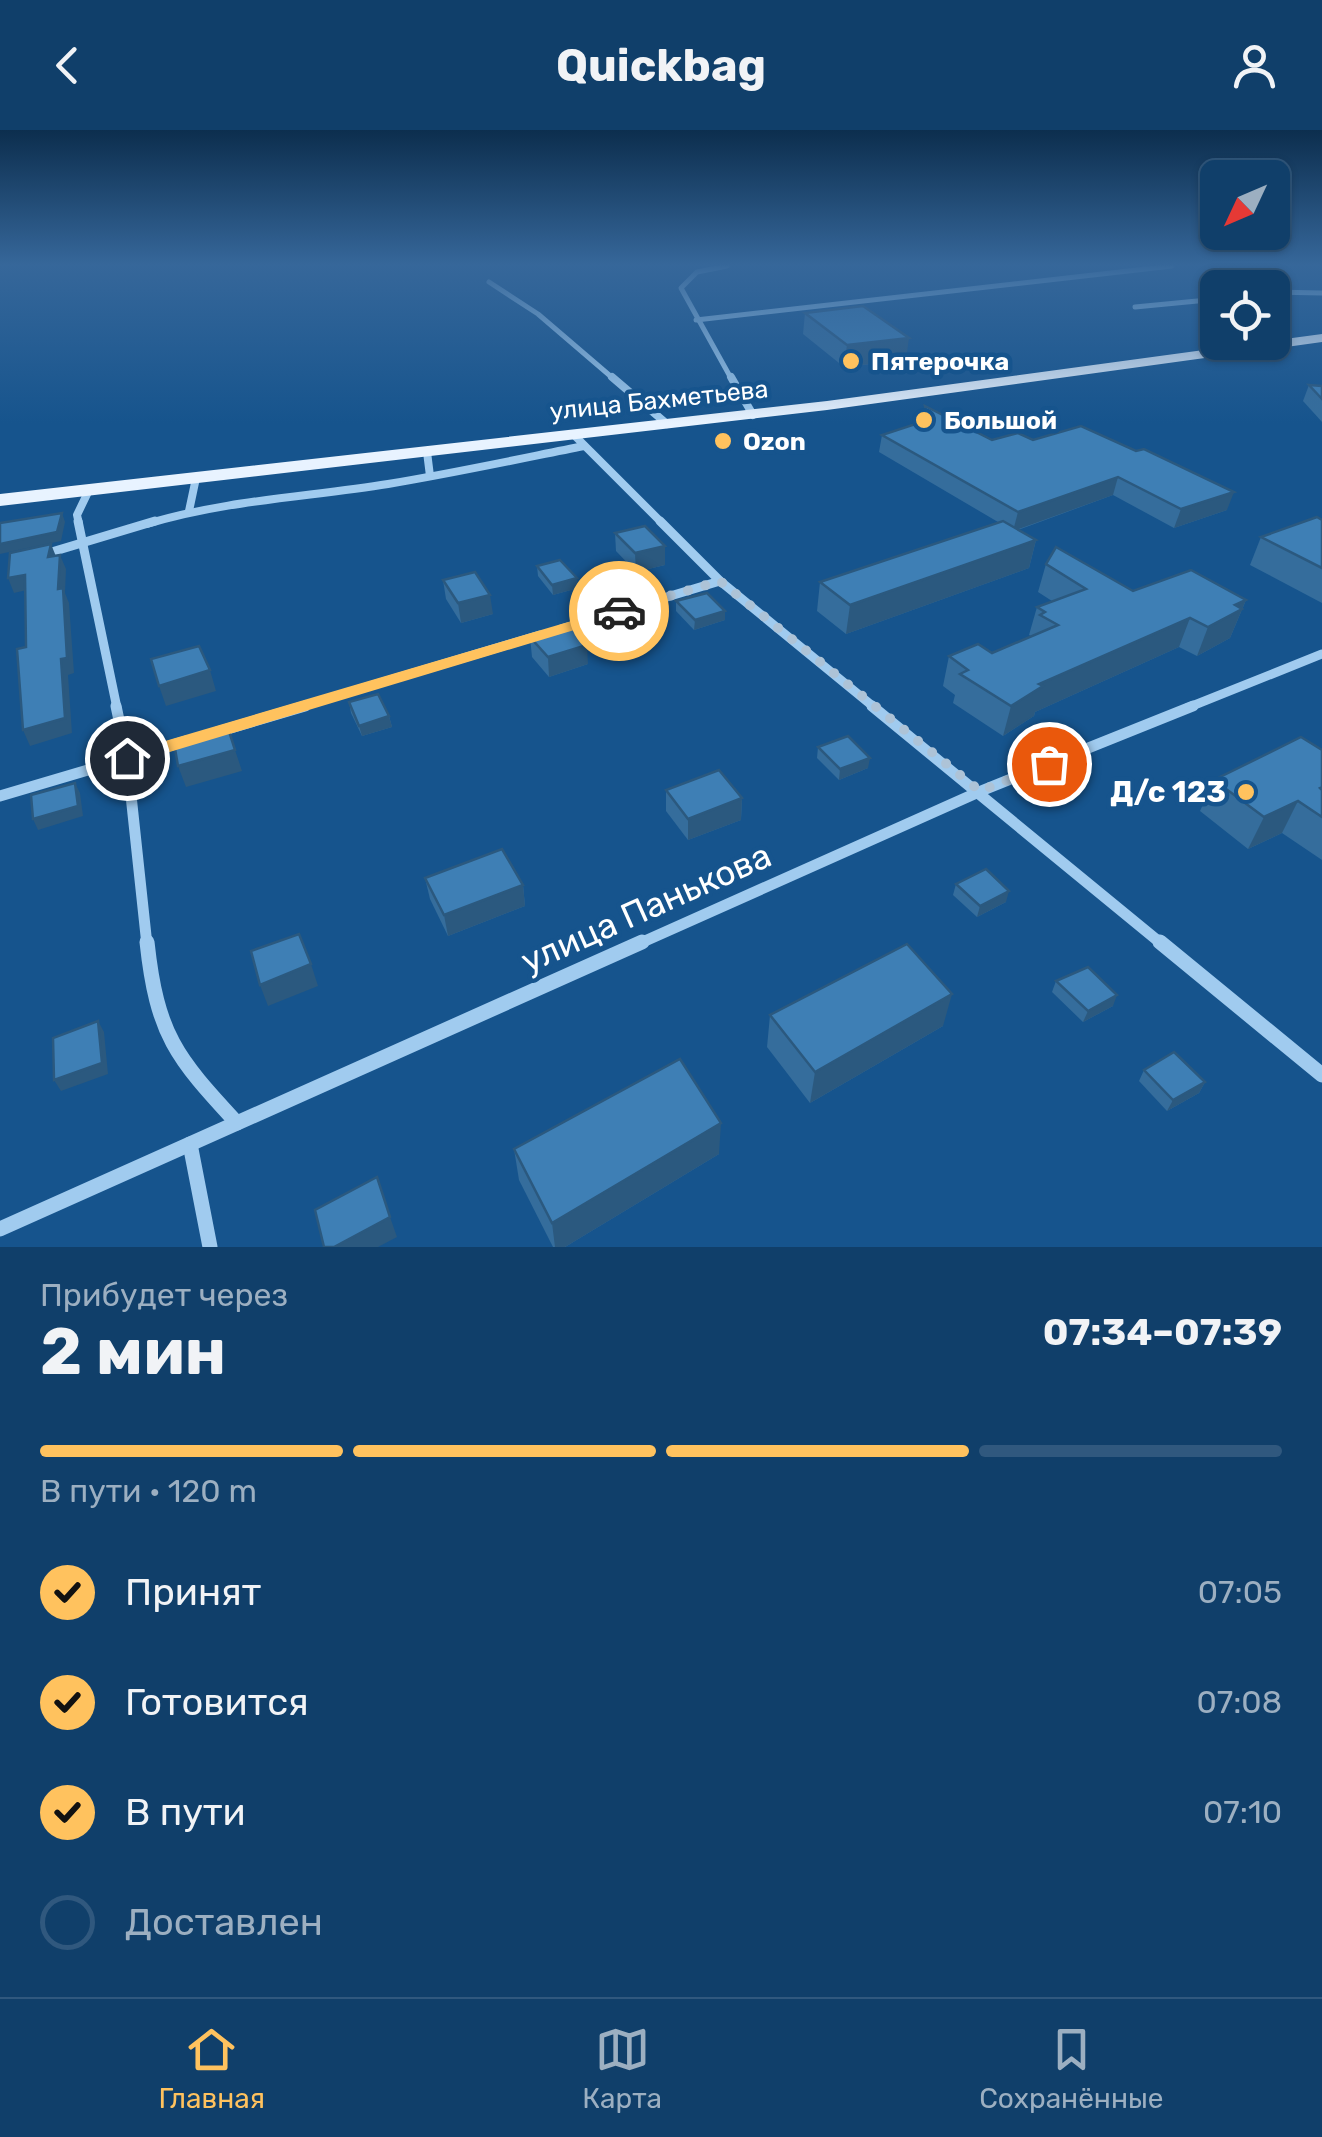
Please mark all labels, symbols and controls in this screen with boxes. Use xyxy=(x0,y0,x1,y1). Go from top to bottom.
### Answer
icon: back xyxy=(40,38,95,93)
icon: person xyxy=(1227,38,1282,93)
text: Quickbag xyxy=(556,39,766,92)
north arrow xyxy=(1200,160,1290,250)
map controls xyxy=(1200,160,1290,360)
button: locate xyxy=(1200,270,1290,360)
place label: Пятерочка xyxy=(871,347,1009,376)
marker: Пятерочка xyxy=(840,350,862,372)
street label: улица Бахметьева xyxy=(548,374,770,426)
place label: Большой xyxy=(944,406,1057,435)
marker: Большой xyxy=(913,409,935,431)
place label: Ozon xyxy=(743,427,806,456)
marker: Ozon xyxy=(712,430,734,452)
courier xyxy=(569,561,669,661)
icon: car xyxy=(592,584,647,639)
pin xyxy=(85,716,170,801)
pin xyxy=(1007,722,1092,807)
icon: home xyxy=(100,731,155,786)
icon: bag xyxy=(1022,737,1077,792)
place label: Д/с 123 xyxy=(1110,774,1226,810)
marker: Д/с 123 xyxy=(1235,781,1257,803)
street label: улица Панькова xyxy=(514,834,778,982)
text: Прибудет через xyxy=(40,1276,288,1314)
text: 07:34–07:39 xyxy=(1043,1309,1282,1355)
text: 2 мин xyxy=(40,1313,226,1390)
text: В пути · 120 m xyxy=(40,1472,257,1510)
icon: check xyxy=(40,1565,95,1620)
text: Принят xyxy=(125,1569,261,1615)
text: 07:05 xyxy=(1198,1573,1282,1611)
icon: check xyxy=(40,1675,95,1730)
text: Готовится xyxy=(125,1679,309,1725)
text: 07:08 xyxy=(1196,1683,1282,1721)
icon: check xyxy=(40,1785,95,1840)
text: В пути xyxy=(125,1789,246,1835)
text: 07:10 xyxy=(1203,1793,1282,1831)
text: Доставлен xyxy=(125,1899,323,1945)
tab: Главная xyxy=(159,2022,265,2115)
tab: Карта xyxy=(582,2022,662,2115)
tab: Сохранённые xyxy=(979,2022,1163,2115)

